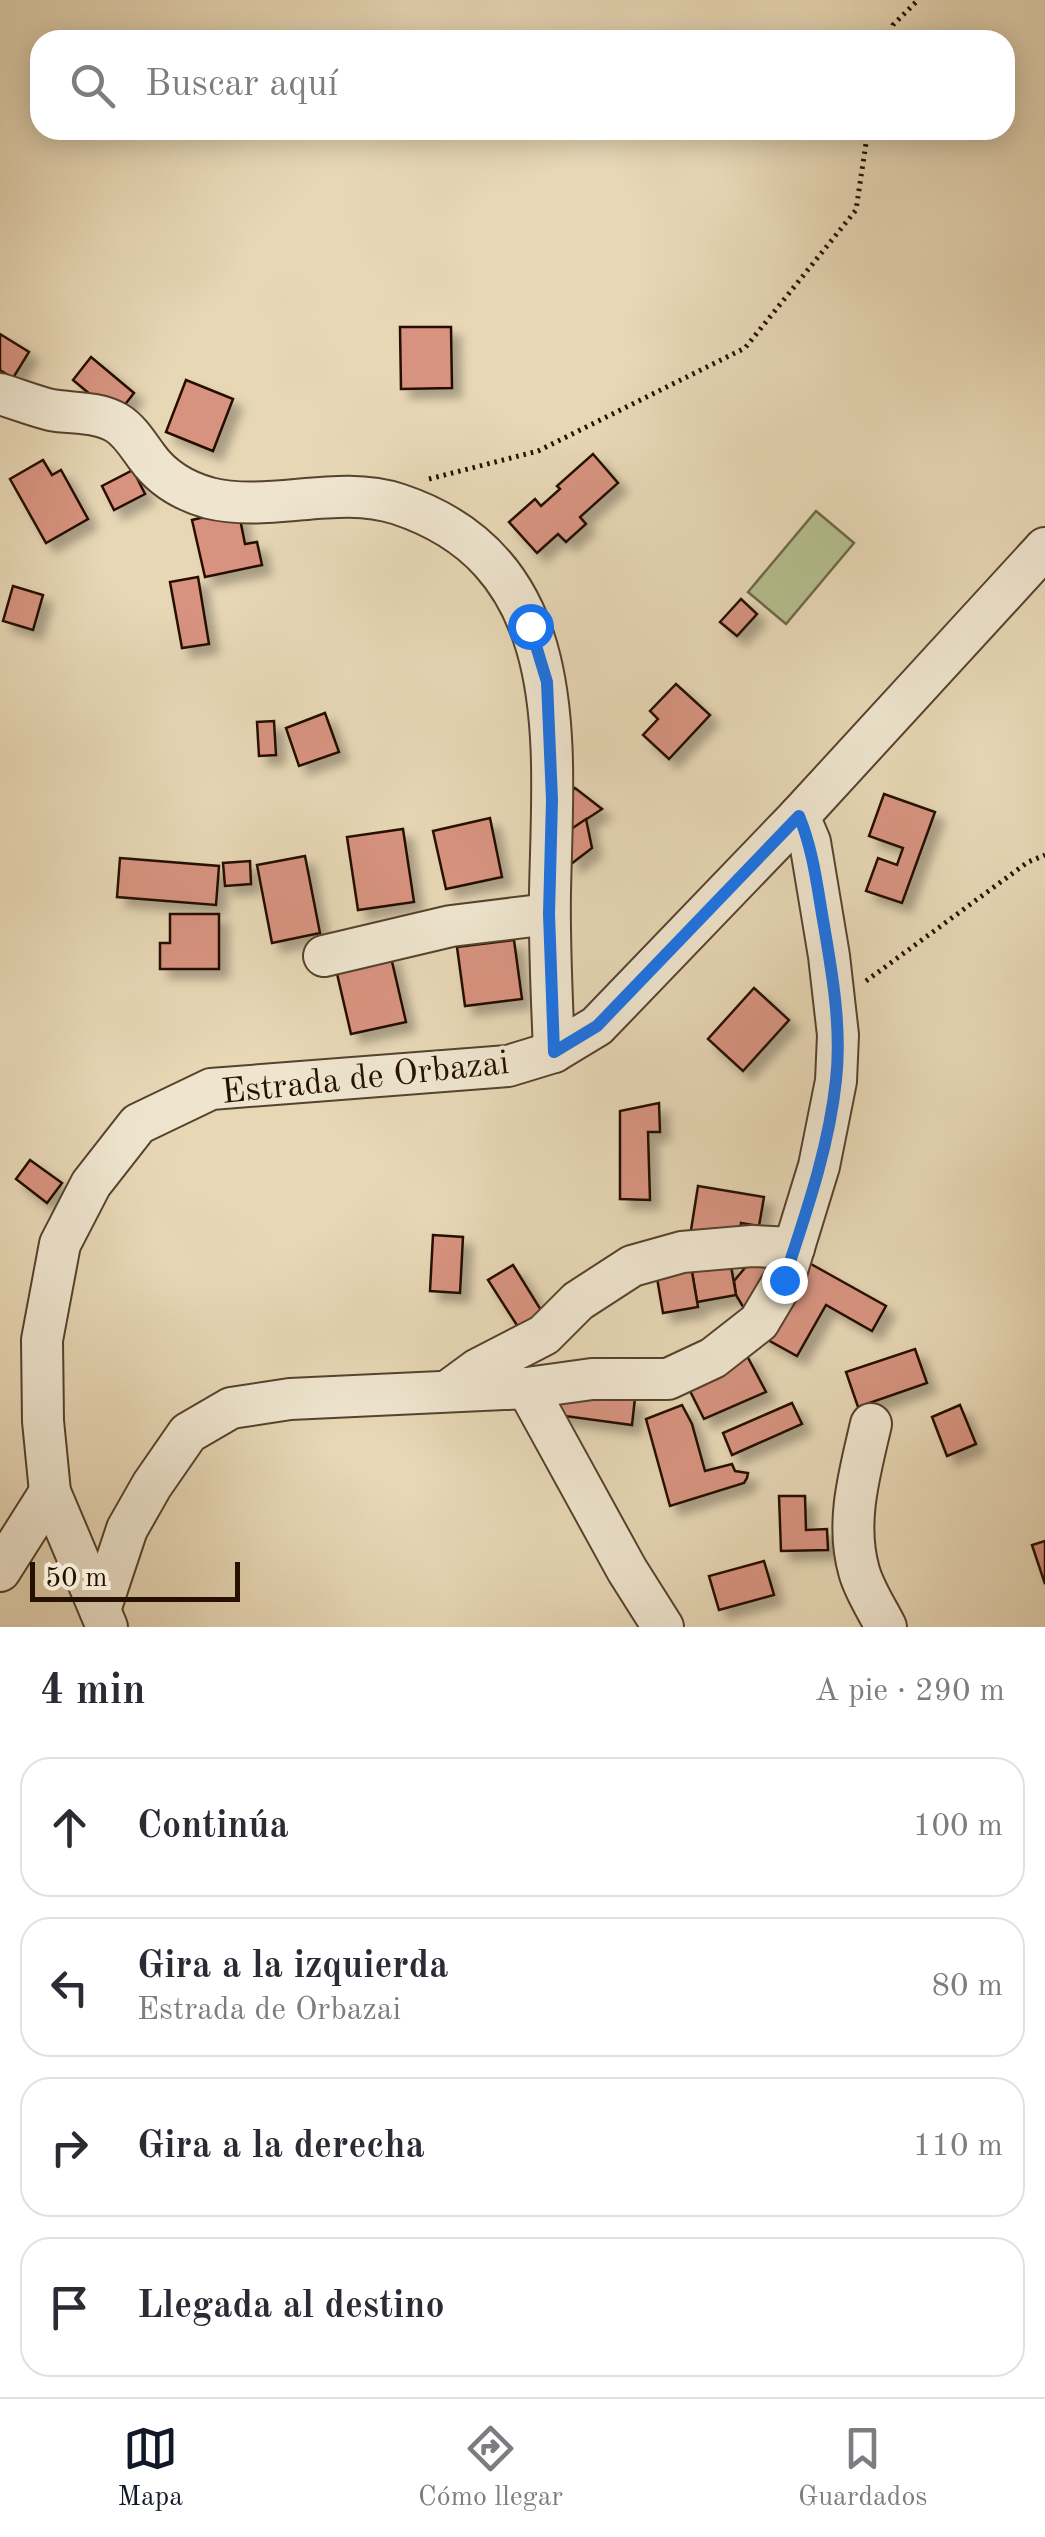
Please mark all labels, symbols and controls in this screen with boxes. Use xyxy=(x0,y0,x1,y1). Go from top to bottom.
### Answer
search box xyxy=(30,30,1015,140)
icon: search xyxy=(65,58,120,113)
text: Buscar aquí xyxy=(145,66,338,104)
route start xyxy=(508,604,554,650)
street label: Estrada de Orbazai xyxy=(220,1046,511,1111)
route end xyxy=(762,1258,808,1304)
scale bar xyxy=(30,1557,240,1602)
text: 50 m xyxy=(45,1565,108,1593)
text: 4 min xyxy=(40,1671,146,1713)
text: A pie · 290 m xyxy=(815,1676,1005,1708)
icon: ahead xyxy=(42,1800,97,1855)
text: Continúa xyxy=(137,1808,289,1846)
text: 100 m xyxy=(913,1811,1003,1843)
text: Gira a la izquierda xyxy=(137,1948,449,1986)
icon: left xyxy=(42,1960,97,2015)
text: 80 m xyxy=(932,1971,1003,2003)
text: Estrada de Orbazai xyxy=(137,1995,401,2027)
icon: right xyxy=(42,2120,97,2175)
text: Gira a la derecha xyxy=(137,2128,425,2166)
text: 110 m xyxy=(913,2131,1003,2163)
icon: arrive xyxy=(42,2280,97,2335)
text: Llegada al destino xyxy=(137,2288,445,2326)
tab: Mapa xyxy=(117,2421,183,2516)
tab: Cómo llegar xyxy=(418,2421,563,2516)
tab: Guardados xyxy=(798,2421,928,2516)

